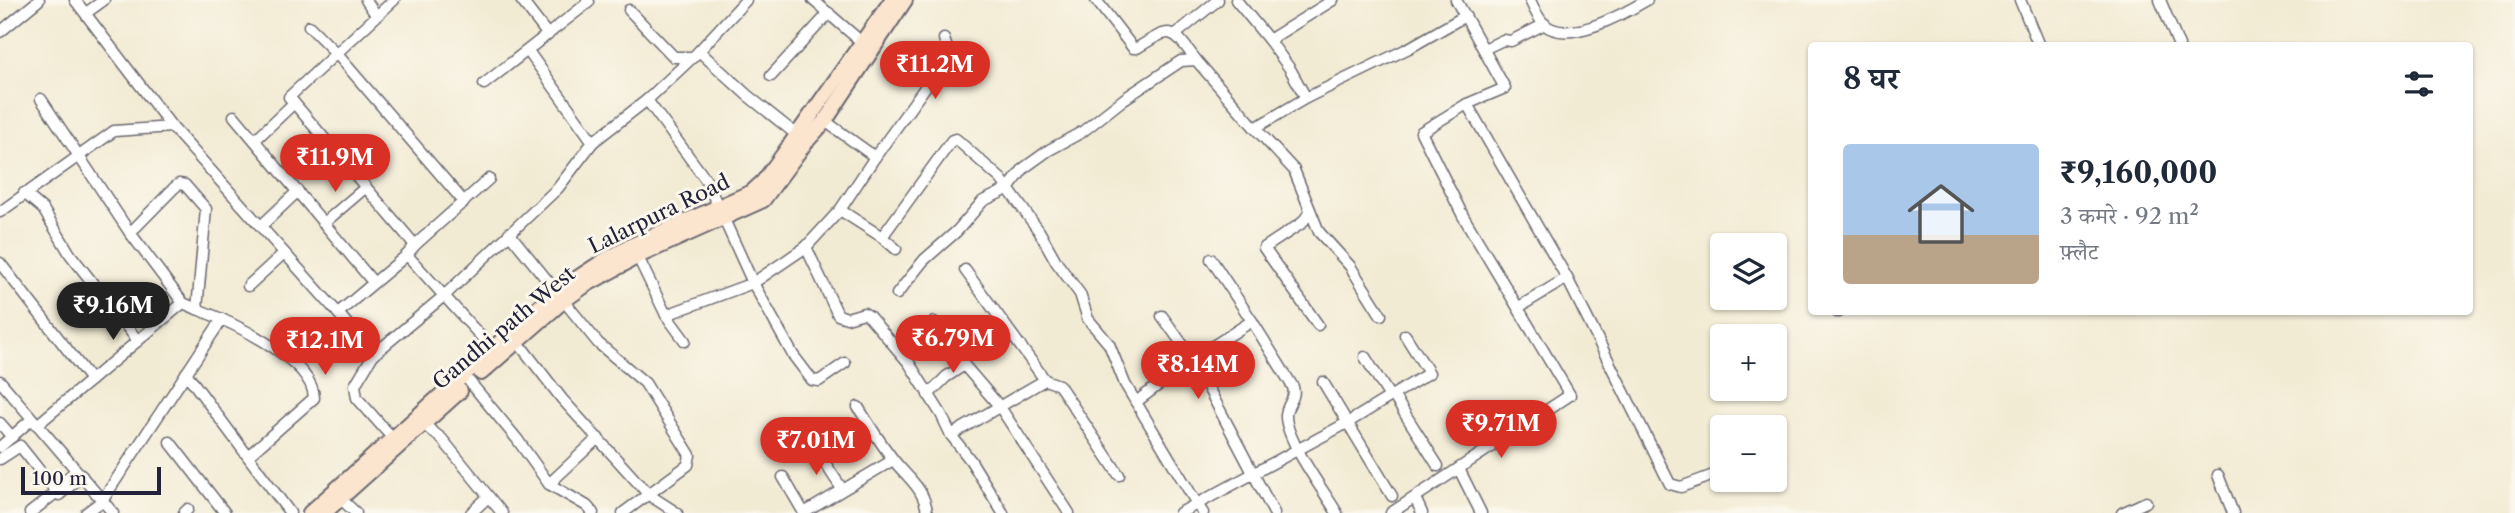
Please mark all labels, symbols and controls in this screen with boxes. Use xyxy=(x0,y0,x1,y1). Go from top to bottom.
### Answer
pin: ₹11.2M xyxy=(878,42,992,101)
text: ₹11.2M xyxy=(896,50,974,78)
text: 8 घर xyxy=(1843,60,1899,97)
icon: filters xyxy=(2400,65,2438,103)
pin: ₹11.9M xyxy=(278,134,392,194)
text: ₹11.9M xyxy=(296,143,374,171)
text: ₹9,160,000 xyxy=(2060,154,2217,191)
street label: Lalarpura Road xyxy=(584,168,734,259)
icon: home xyxy=(1899,172,1983,256)
text: 3 कमरे · 92 m² xyxy=(2060,202,2199,230)
map controls xyxy=(1710,233,1787,492)
button: layers xyxy=(1710,233,1787,310)
text: फ़्लैट xyxy=(2060,238,2098,266)
street label: Gandhi path West xyxy=(428,261,580,394)
pin: ₹9.16M xyxy=(56,282,170,342)
text: ₹9.16M xyxy=(73,291,153,319)
pin: ₹6.79M xyxy=(896,316,1010,375)
pin: ₹12.1M xyxy=(268,318,382,377)
text: ₹6.79M xyxy=(912,324,994,352)
button: + xyxy=(1710,324,1787,401)
text: ₹12.1M xyxy=(286,326,364,354)
pin: ₹8.14M xyxy=(1141,342,1255,401)
text: ₹8.14M xyxy=(1157,350,1239,378)
pin: ₹9.71M xyxy=(1444,400,1558,460)
text: ₹9.71M xyxy=(1462,409,1540,437)
button: − xyxy=(1710,415,1787,492)
pin: ₹7.01M xyxy=(759,418,873,477)
text: ₹7.01M xyxy=(776,426,856,454)
scale bar xyxy=(21,464,161,496)
text: 100 m xyxy=(32,467,87,490)

